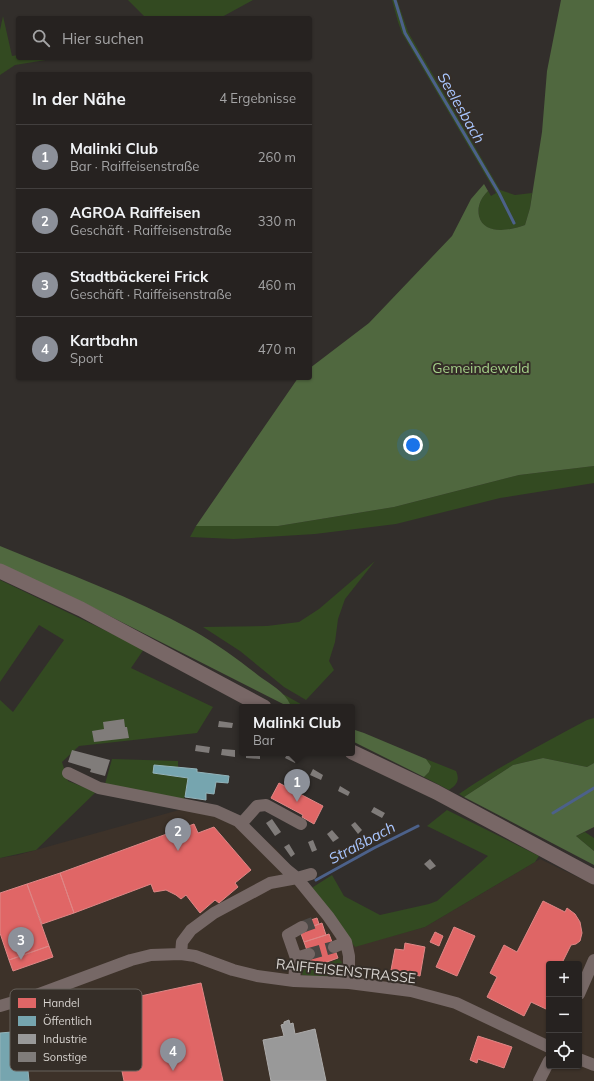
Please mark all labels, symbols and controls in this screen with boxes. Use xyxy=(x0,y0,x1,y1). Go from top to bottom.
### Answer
search box xyxy=(16,16,312,60)
icon: search xyxy=(30,27,52,49)
text: Hier suchen xyxy=(62,29,144,48)
water label: Seelesbach xyxy=(433,69,490,147)
text: In der Nähe xyxy=(32,88,126,109)
text: 4 Ergebnisse xyxy=(219,90,296,106)
text: Malinki Club xyxy=(70,139,158,158)
text: 1 xyxy=(41,149,49,165)
text: 260 m xyxy=(258,149,296,165)
text: Bar · Raiffeisenstraße xyxy=(70,158,199,174)
text: AGROA Raiffeisen xyxy=(70,203,201,222)
text: 2 xyxy=(41,213,49,229)
text: 330 m xyxy=(258,213,296,229)
text: Geschäft · Raiffeisenstraße xyxy=(70,222,232,238)
text: Stadtbäckerei Frick xyxy=(70,267,208,286)
text: 3 xyxy=(41,277,49,293)
text: 460 m xyxy=(258,277,296,293)
text: Geschäft · Raiffeisenstraße xyxy=(70,286,232,302)
text: Kartbahn xyxy=(70,331,138,350)
text: 4 xyxy=(41,341,49,357)
text: 470 m xyxy=(258,341,296,357)
text: Sport xyxy=(70,350,103,366)
park label: Gemeindewald xyxy=(432,359,530,377)
your location xyxy=(403,435,423,455)
popup xyxy=(239,704,355,756)
text: Malinki Club xyxy=(253,713,341,732)
text: Bar xyxy=(253,732,274,748)
pin: 1 xyxy=(284,769,310,802)
water label: Straßbach xyxy=(325,817,398,868)
pin: 2 xyxy=(165,818,191,851)
pin: 3 xyxy=(8,927,34,960)
street label: RAIFFEISENSTRASSE xyxy=(275,955,417,987)
map controls xyxy=(546,961,582,1069)
button: + xyxy=(546,961,582,997)
legend xyxy=(10,989,142,1071)
text: Handel xyxy=(43,996,80,1010)
button: − xyxy=(546,997,582,1033)
text: Öffentlich xyxy=(43,1014,92,1028)
text: Industrie xyxy=(43,1032,87,1046)
button: locate xyxy=(546,1033,582,1069)
pin: 4 xyxy=(160,1038,186,1071)
text: Sonstige xyxy=(43,1050,87,1064)

